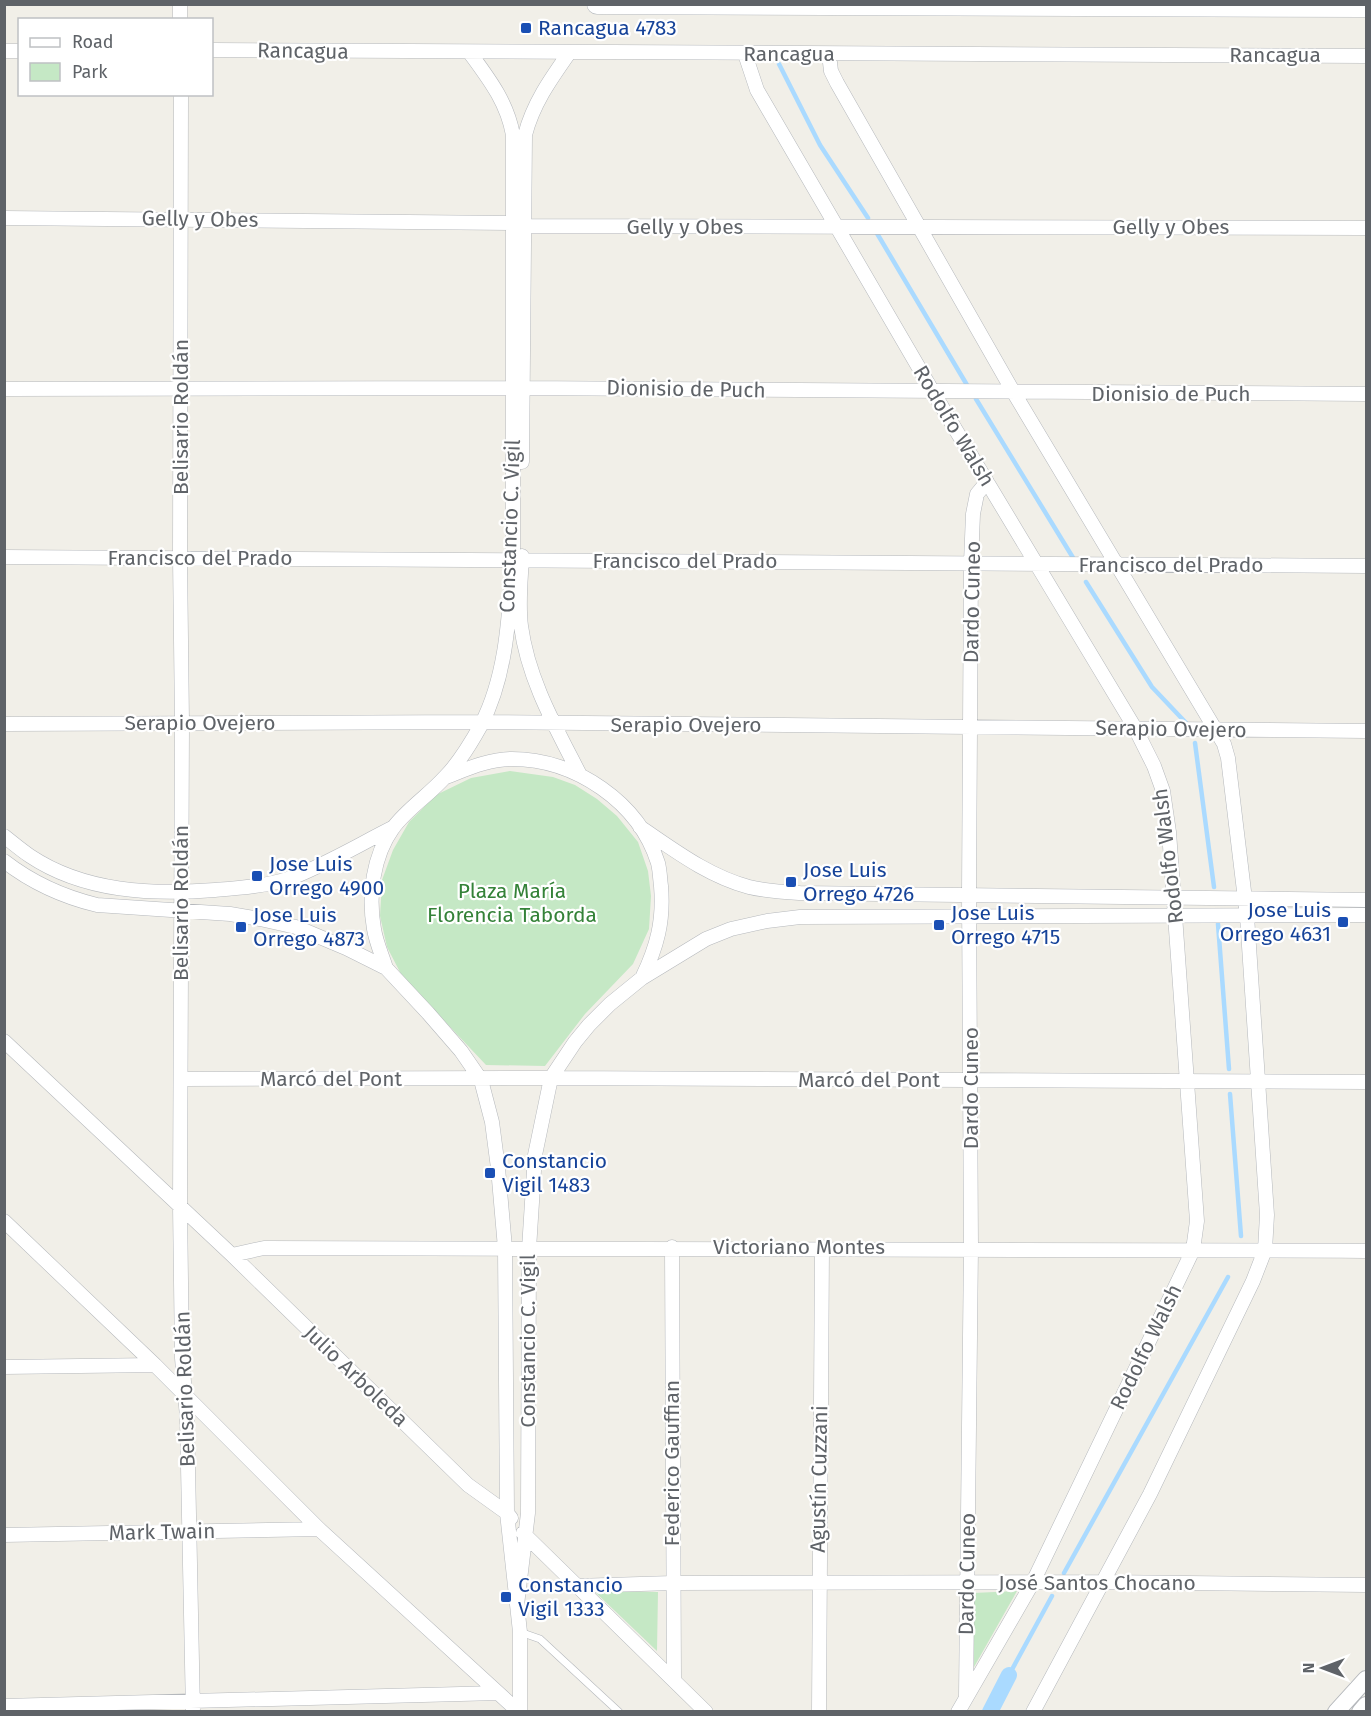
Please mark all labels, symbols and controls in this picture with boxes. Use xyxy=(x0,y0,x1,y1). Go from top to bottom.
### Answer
place label: Rancagua 4783 xyxy=(538,15,677,41)
legend xyxy=(18,18,213,96)
marker: Rancagua 4783 xyxy=(519,21,533,35)
text: Road xyxy=(72,31,114,53)
street label: Rancagua xyxy=(257,37,349,65)
street label: Rancagua xyxy=(743,41,835,67)
street label: Rancagua xyxy=(1229,42,1321,68)
text: Park xyxy=(72,61,108,83)
street label: Gelly y Obes xyxy=(141,205,259,233)
street label: Gelly y Obes xyxy=(627,214,744,240)
street label: Gelly y Obes xyxy=(1113,214,1230,240)
street label: Belisario Roldán xyxy=(168,339,194,495)
street label: Rodolfo Walsh xyxy=(908,361,1000,491)
street label: Dionisio de Puch xyxy=(606,375,766,403)
street label: Dionisio de Puch xyxy=(1091,381,1251,407)
street label: Constancio C. Vigil xyxy=(494,439,526,613)
street label: Dardo Cuneo xyxy=(958,541,986,663)
street label: Francisco del Prado xyxy=(107,545,293,571)
street label: Francisco del Prado xyxy=(592,548,778,574)
street label: Francisco del Prado xyxy=(1078,552,1264,578)
street label: Serapio Ovejero xyxy=(124,710,276,736)
street label: Serapio Ovejero xyxy=(610,712,762,738)
street label: Serapio Ovejero xyxy=(1095,715,1247,743)
street label: Rodolfo Walsh xyxy=(1147,787,1189,925)
street label: Belisario Roldán xyxy=(168,825,194,981)
place label: Jose Luis Orrego 4900 xyxy=(269,851,384,901)
place label: Jose Luis Orrego 4726 xyxy=(803,857,914,907)
marker: Jose Luis Orrego 4900 xyxy=(250,869,264,883)
marker: Jose Luis Orrego 4726 xyxy=(784,875,798,889)
park label: Plaza María Florencia Taborda xyxy=(427,878,597,928)
place label: Jose Luis Orrego 4631 xyxy=(1220,897,1331,947)
place label: Jose Luis Orrego 4715 xyxy=(951,900,1060,950)
place label: Jose Luis Orrego 4873 xyxy=(253,902,365,952)
marker: Jose Luis Orrego 4631 xyxy=(1336,915,1350,929)
marker: Jose Luis Orrego 4715 xyxy=(932,918,946,932)
marker: Jose Luis Orrego 4873 xyxy=(234,920,248,934)
street label: Dardo Cuneo xyxy=(958,1027,984,1149)
street label: Marcó del Pont xyxy=(260,1066,402,1092)
street label: Marcó del Pont xyxy=(798,1067,940,1093)
place label: Constancio Vigil 1483 xyxy=(502,1148,607,1198)
marker: Constancio Vigil 1483 xyxy=(483,1166,497,1180)
street label: Victoriano Montes xyxy=(713,1234,885,1260)
street label: Constancio C. Vigil xyxy=(515,1254,541,1428)
street label: Rodolfo Walsh xyxy=(1104,1280,1188,1414)
street label: Belisario Roldán xyxy=(169,1311,201,1467)
street label: Julio Arboleda xyxy=(298,1320,414,1432)
street label: Federico Gauffian xyxy=(659,1380,685,1546)
street label: Agustín Cuzzani xyxy=(805,1405,833,1553)
street label: Dardo Cuneo xyxy=(953,1513,981,1635)
street label: Mark Twain xyxy=(108,1518,216,1546)
street label: José Santos Chocano xyxy=(998,1570,1196,1596)
place label: Constancio Vigil 1333 xyxy=(518,1572,623,1622)
marker: Constancio Vigil 1333 xyxy=(499,1590,513,1604)
north arrow xyxy=(1293,1638,1353,1698)
text: N xyxy=(1299,1663,1318,1673)

